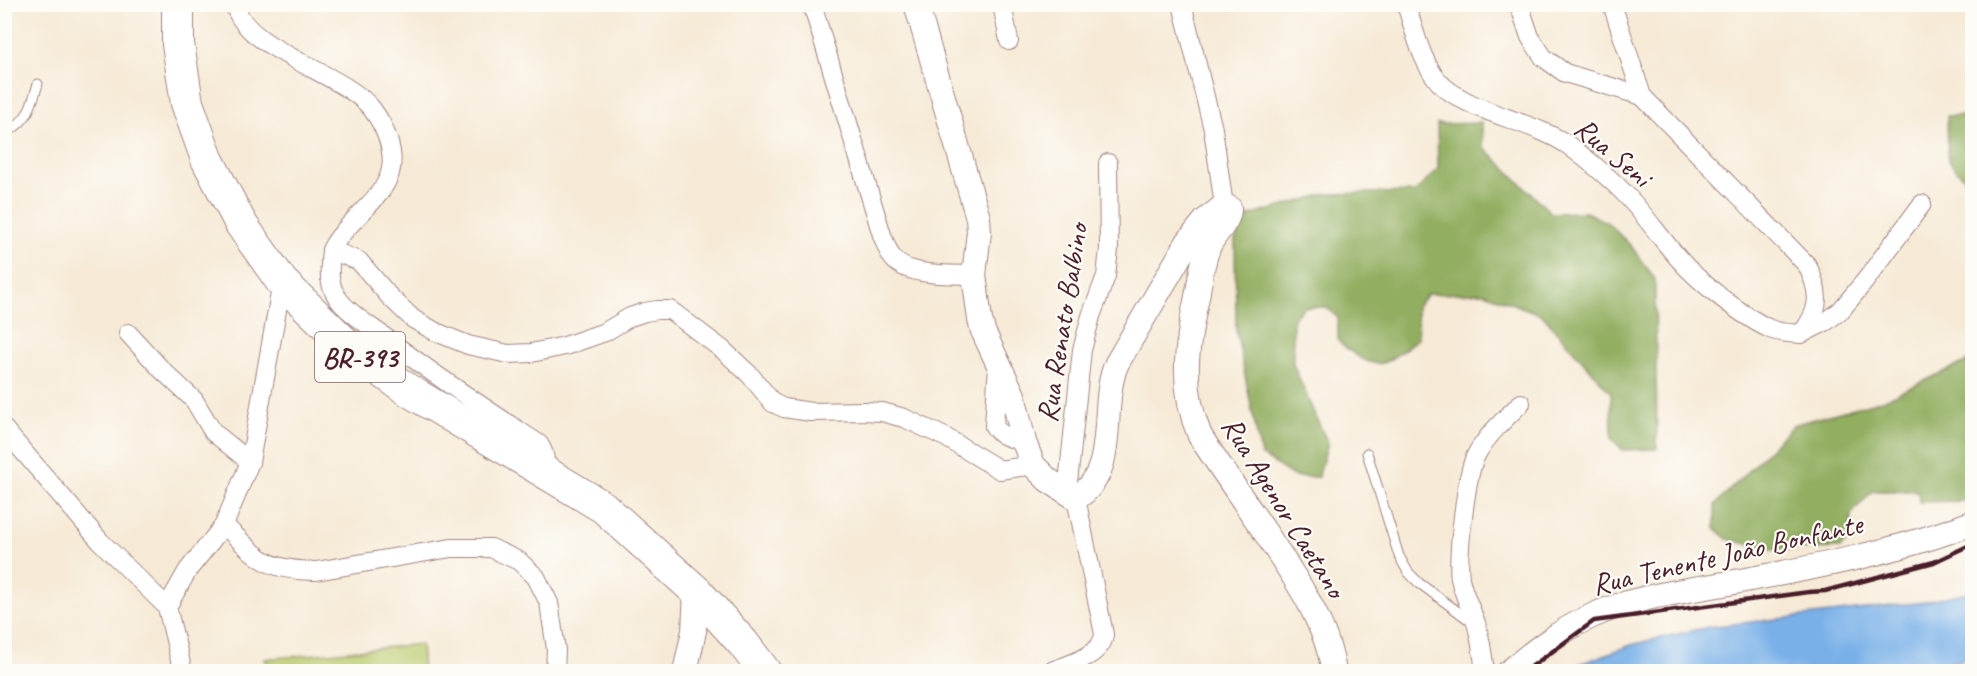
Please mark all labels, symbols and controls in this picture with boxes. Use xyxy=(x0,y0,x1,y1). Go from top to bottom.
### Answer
street label: Rua Seni xyxy=(1567,109,1662,197)
street label: Rua Renato Balbino xyxy=(1028,218,1097,425)
road number: BR-393 xyxy=(315,332,405,382)
street label: Rua Agenor Caetano xyxy=(1213,409,1357,607)
street label: Rua Tenente João Bonfante xyxy=(1588,504,1868,604)

